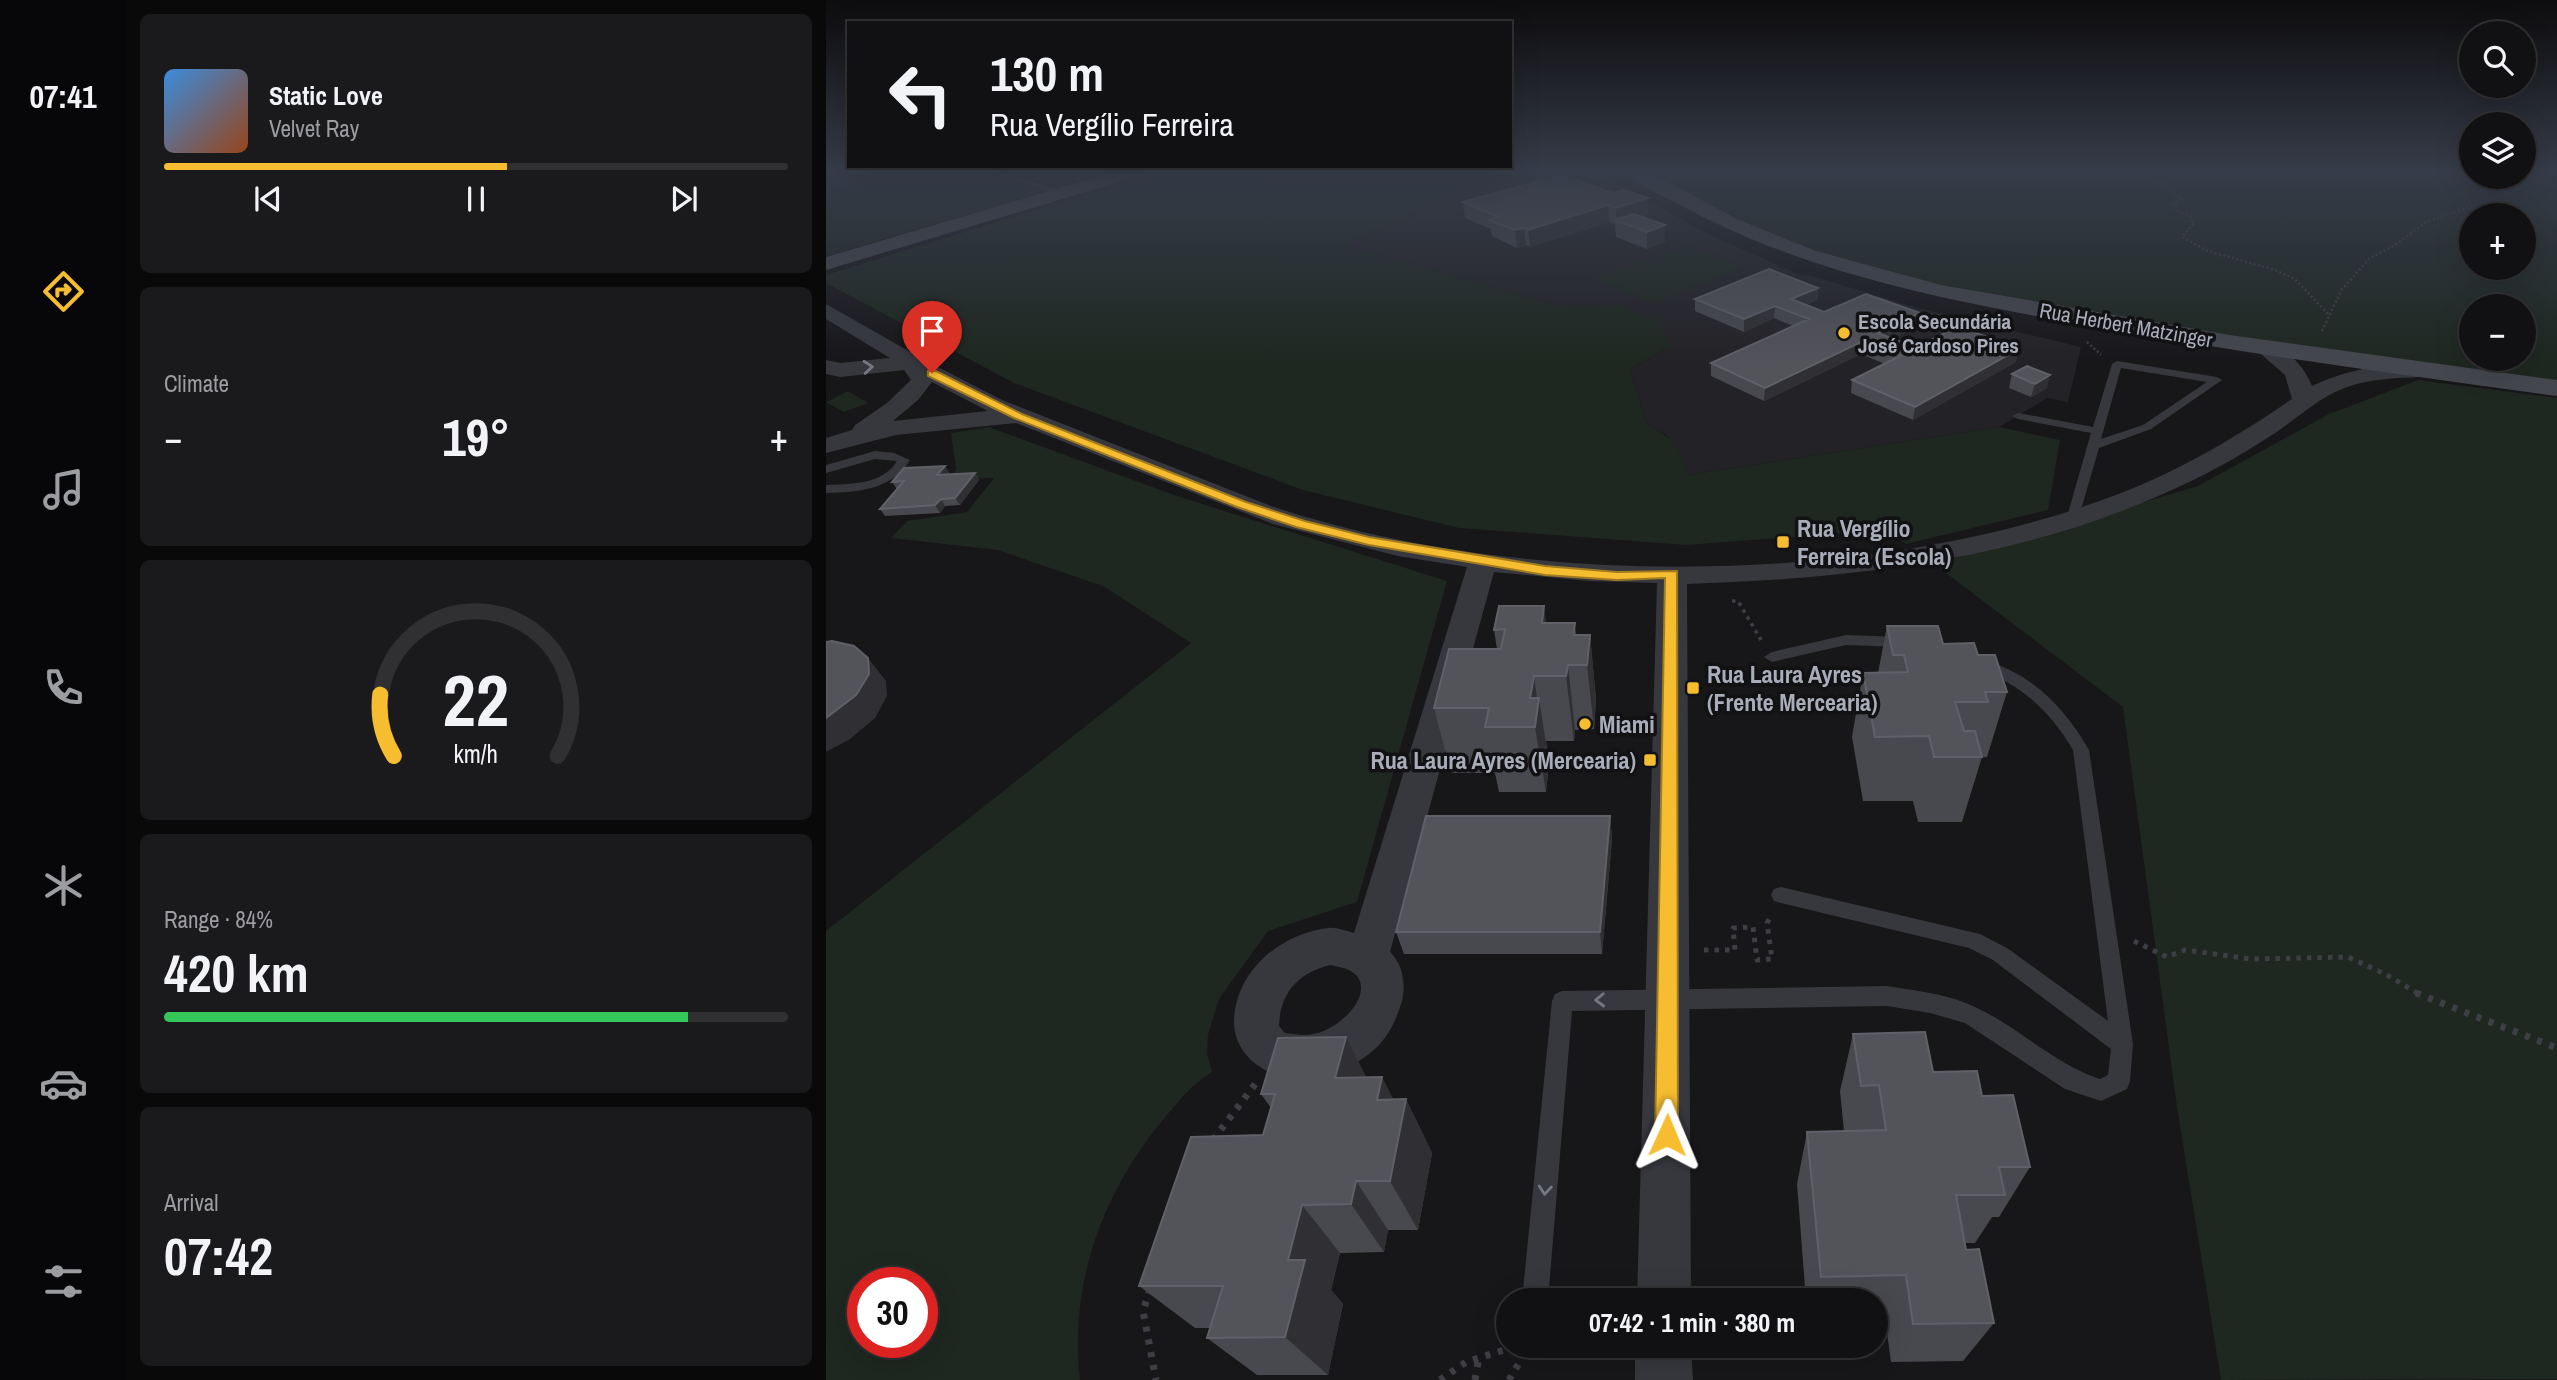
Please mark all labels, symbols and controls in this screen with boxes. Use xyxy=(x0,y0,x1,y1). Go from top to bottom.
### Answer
map controls xyxy=(2459,21,2536,371)
button: search xyxy=(2459,21,2536,98)
text: 130 m xyxy=(990,40,1104,106)
icon: left xyxy=(875,49,966,140)
text: 07:41 xyxy=(29,75,97,118)
text: Static Love xyxy=(269,78,383,113)
text: Rua Vergílio Ferreira xyxy=(990,103,1234,146)
button: layers xyxy=(2459,112,2536,189)
text: Velvet Ray xyxy=(269,113,359,144)
icon: previous xyxy=(249,180,287,218)
icon: pause xyxy=(457,180,495,218)
icon: next xyxy=(665,180,703,218)
button: + xyxy=(2459,203,2536,280)
icon: directions xyxy=(39,267,88,316)
button: − xyxy=(2459,294,2536,371)
street label: Rua Herbert Matzinger xyxy=(2037,296,2215,355)
pin xyxy=(902,301,962,373)
place label: Escola Secundária José Cardoso Pires xyxy=(1858,307,2019,360)
icon: arrive xyxy=(913,312,951,350)
marker: Escola Secundária José Cardoso Pires xyxy=(1836,325,1852,341)
one-way arrow xyxy=(863,360,874,375)
text: Climate xyxy=(164,368,229,399)
text: 19° xyxy=(442,402,510,472)
text: − xyxy=(164,412,182,463)
text: + xyxy=(770,412,788,463)
icon: music xyxy=(39,465,88,514)
place label: Rua Vergílio Ferreira (Escola) xyxy=(1797,512,1951,572)
marker: Rua Vergílio Ferreira (Escola) xyxy=(1775,534,1791,550)
text: 22 xyxy=(443,651,509,749)
place label: Rua Laura Ayres (Frente Mercearia) xyxy=(1707,658,1878,718)
icon: phone xyxy=(39,663,88,712)
marker: Rua Laura Ayres (Frente Mercearia) xyxy=(1685,680,1701,696)
place label: Miami xyxy=(1599,708,1655,740)
marker: Miami xyxy=(1577,716,1593,732)
text: km/h xyxy=(454,737,498,771)
place label: Rua Laura Ayres (Mercearia) xyxy=(1371,744,1636,776)
marker: Rua Laura Ayres (Mercearia) xyxy=(1642,752,1658,768)
icon: climate xyxy=(39,861,88,910)
text: Range · 84% xyxy=(164,904,273,935)
text: 420 km xyxy=(164,938,309,1008)
one-way arrow xyxy=(1595,993,1606,1008)
icon: car xyxy=(39,1059,88,1108)
position arrow xyxy=(1630,1098,1704,1172)
one-way arrow xyxy=(1538,1184,1553,1195)
text: Arrival xyxy=(164,1187,219,1218)
text: 07:42 xyxy=(164,1221,273,1291)
icon: filters xyxy=(39,1257,88,1306)
speed limit sign: 30 xyxy=(847,1267,938,1358)
text: 07:42 · 1 min · 380 m xyxy=(1589,1305,1795,1340)

